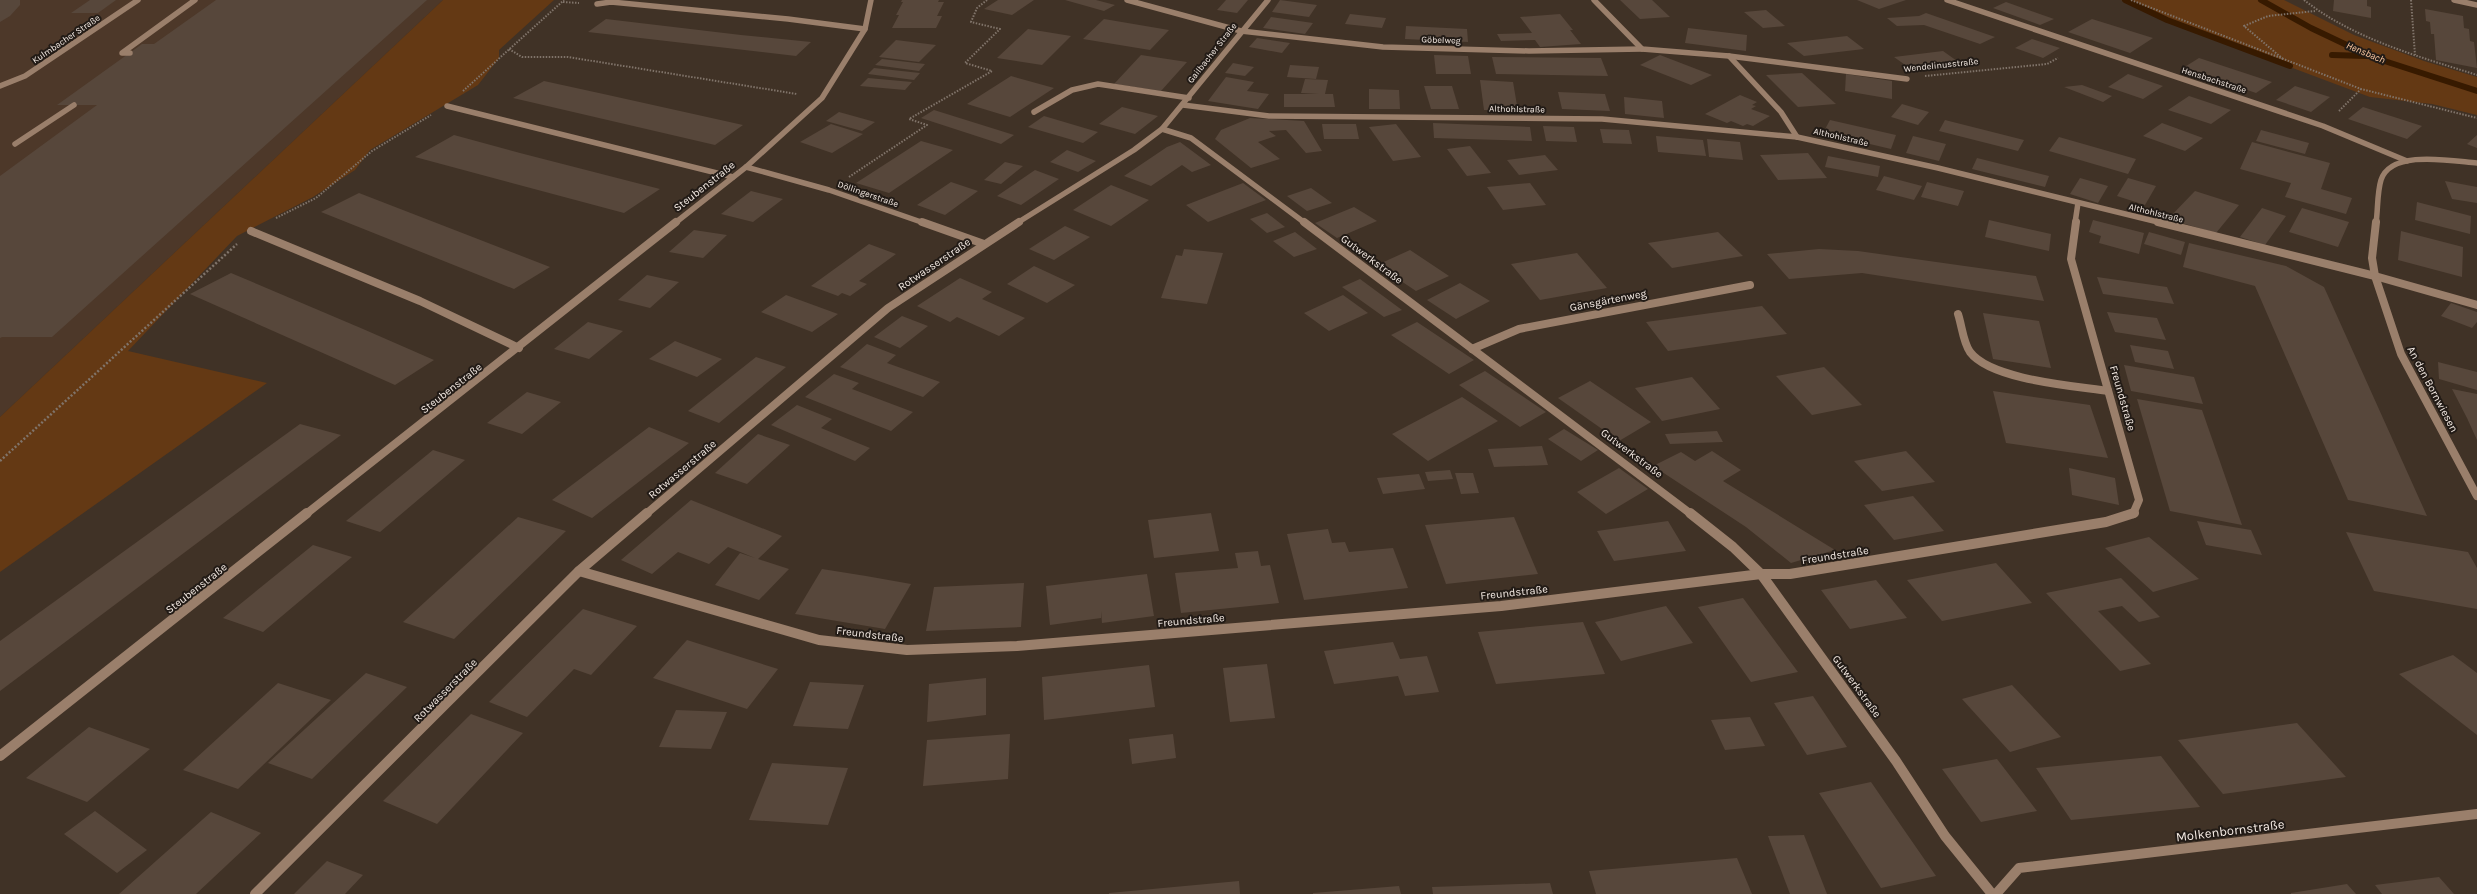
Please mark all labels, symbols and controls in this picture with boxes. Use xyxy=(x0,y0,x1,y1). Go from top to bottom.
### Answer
street label: Kulmbacher Straße xyxy=(30,12,102,65)
street label: Gailbacher Straße xyxy=(1185,21,1239,85)
street label: Göbelweg xyxy=(1421,34,1461,46)
water label: Hensbach xyxy=(2344,39,2387,66)
street label: Wendelinusstraße xyxy=(1903,56,1979,74)
street label: Hensbachstraße xyxy=(2180,65,2248,95)
street label: Althohlstraße xyxy=(1489,104,1545,114)
street label: Althohlstraße xyxy=(1813,126,1870,148)
street label: Steubenstraße xyxy=(671,158,738,214)
street label: Döllingerstraße xyxy=(836,179,900,209)
street label: Althohlstraße xyxy=(2128,201,2185,225)
street label: Gutwerkstraße xyxy=(1338,232,1405,287)
street label: Rotwasserstraße xyxy=(896,235,973,293)
street label: Gänsgärtenweg xyxy=(1569,287,1648,314)
street label: An den Bornwiesen xyxy=(2404,344,2461,434)
street label: Steubenstraße xyxy=(418,360,485,416)
street label: Freundstraße xyxy=(2107,364,2138,433)
street label: Gutwerkstraße xyxy=(1598,426,1665,481)
street label: Rotwasserstraße xyxy=(646,437,719,502)
street label: Freundstraße xyxy=(1801,544,1870,567)
street label: Steubenstraße xyxy=(163,560,230,616)
street label: Freundstraße xyxy=(1480,582,1549,602)
street label: Freundstraße xyxy=(1157,611,1226,630)
street label: Freundstraße xyxy=(836,624,905,645)
street label: Gutwerkstraße xyxy=(1830,653,1884,720)
street label: Rotwasserstraße xyxy=(411,656,480,725)
street label: Molkenbornstraße xyxy=(2175,816,2285,845)

